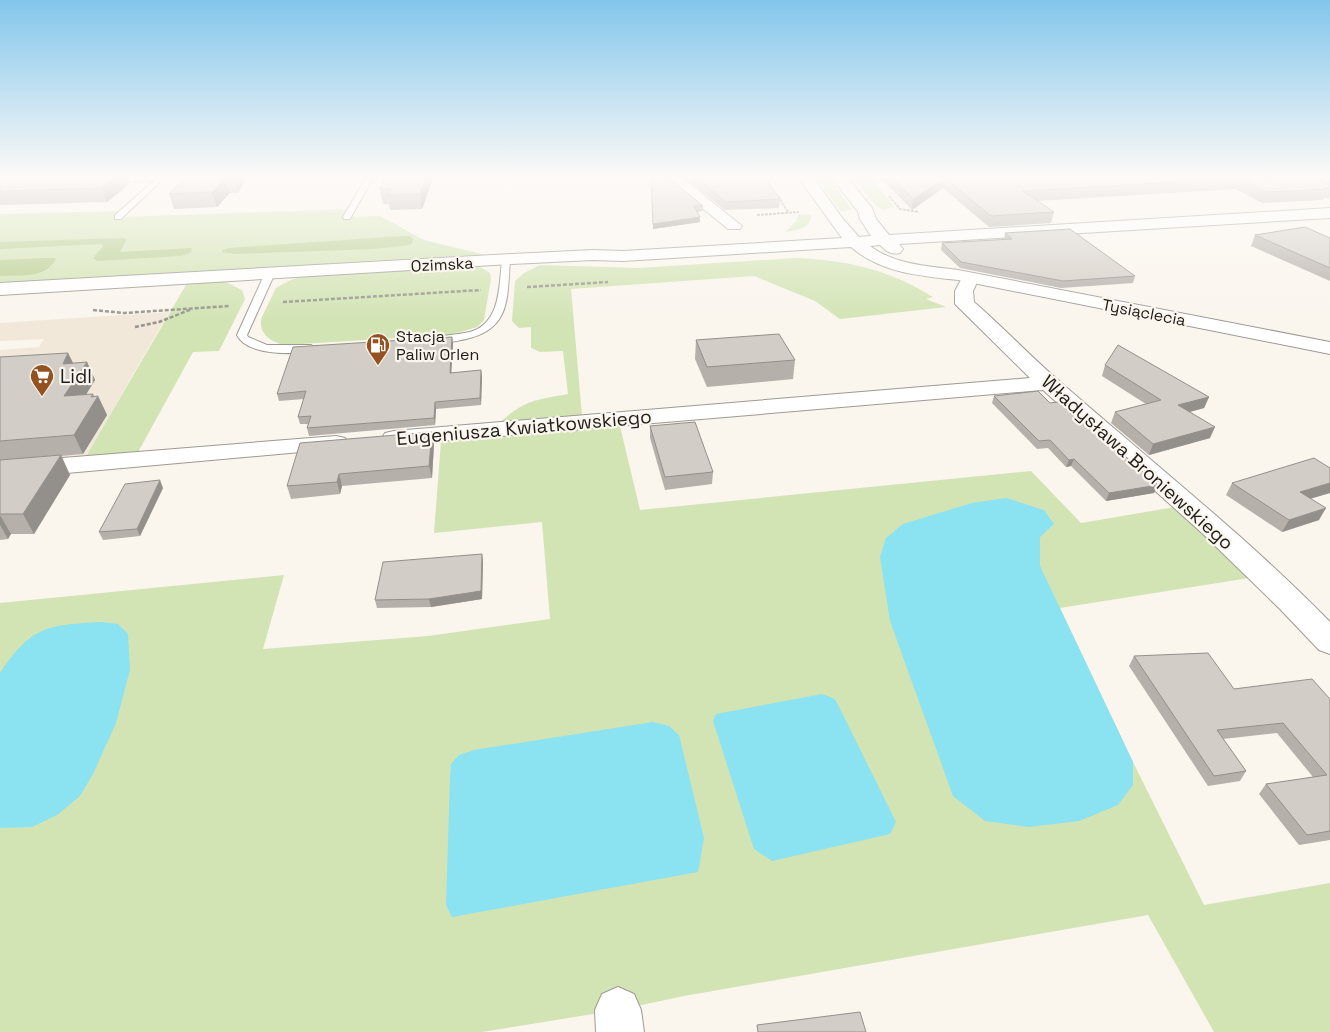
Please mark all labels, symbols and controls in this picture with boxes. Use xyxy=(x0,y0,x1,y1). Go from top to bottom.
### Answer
street label: Ozimska xyxy=(410,252,474,277)
street label: Tysiąclecia xyxy=(1100,294,1188,331)
place label: Stacja Paliw Orlen xyxy=(396,326,479,365)
fuel station icon: Stacja Paliw Orlen xyxy=(365,332,391,366)
supermarket icon: Lidl xyxy=(29,363,55,397)
place label: Lidl xyxy=(60,364,92,389)
street label: Władysława Broniewskiego xyxy=(1036,369,1239,555)
street label: Eugeniusza Kwiatkowskiego xyxy=(395,404,653,451)

